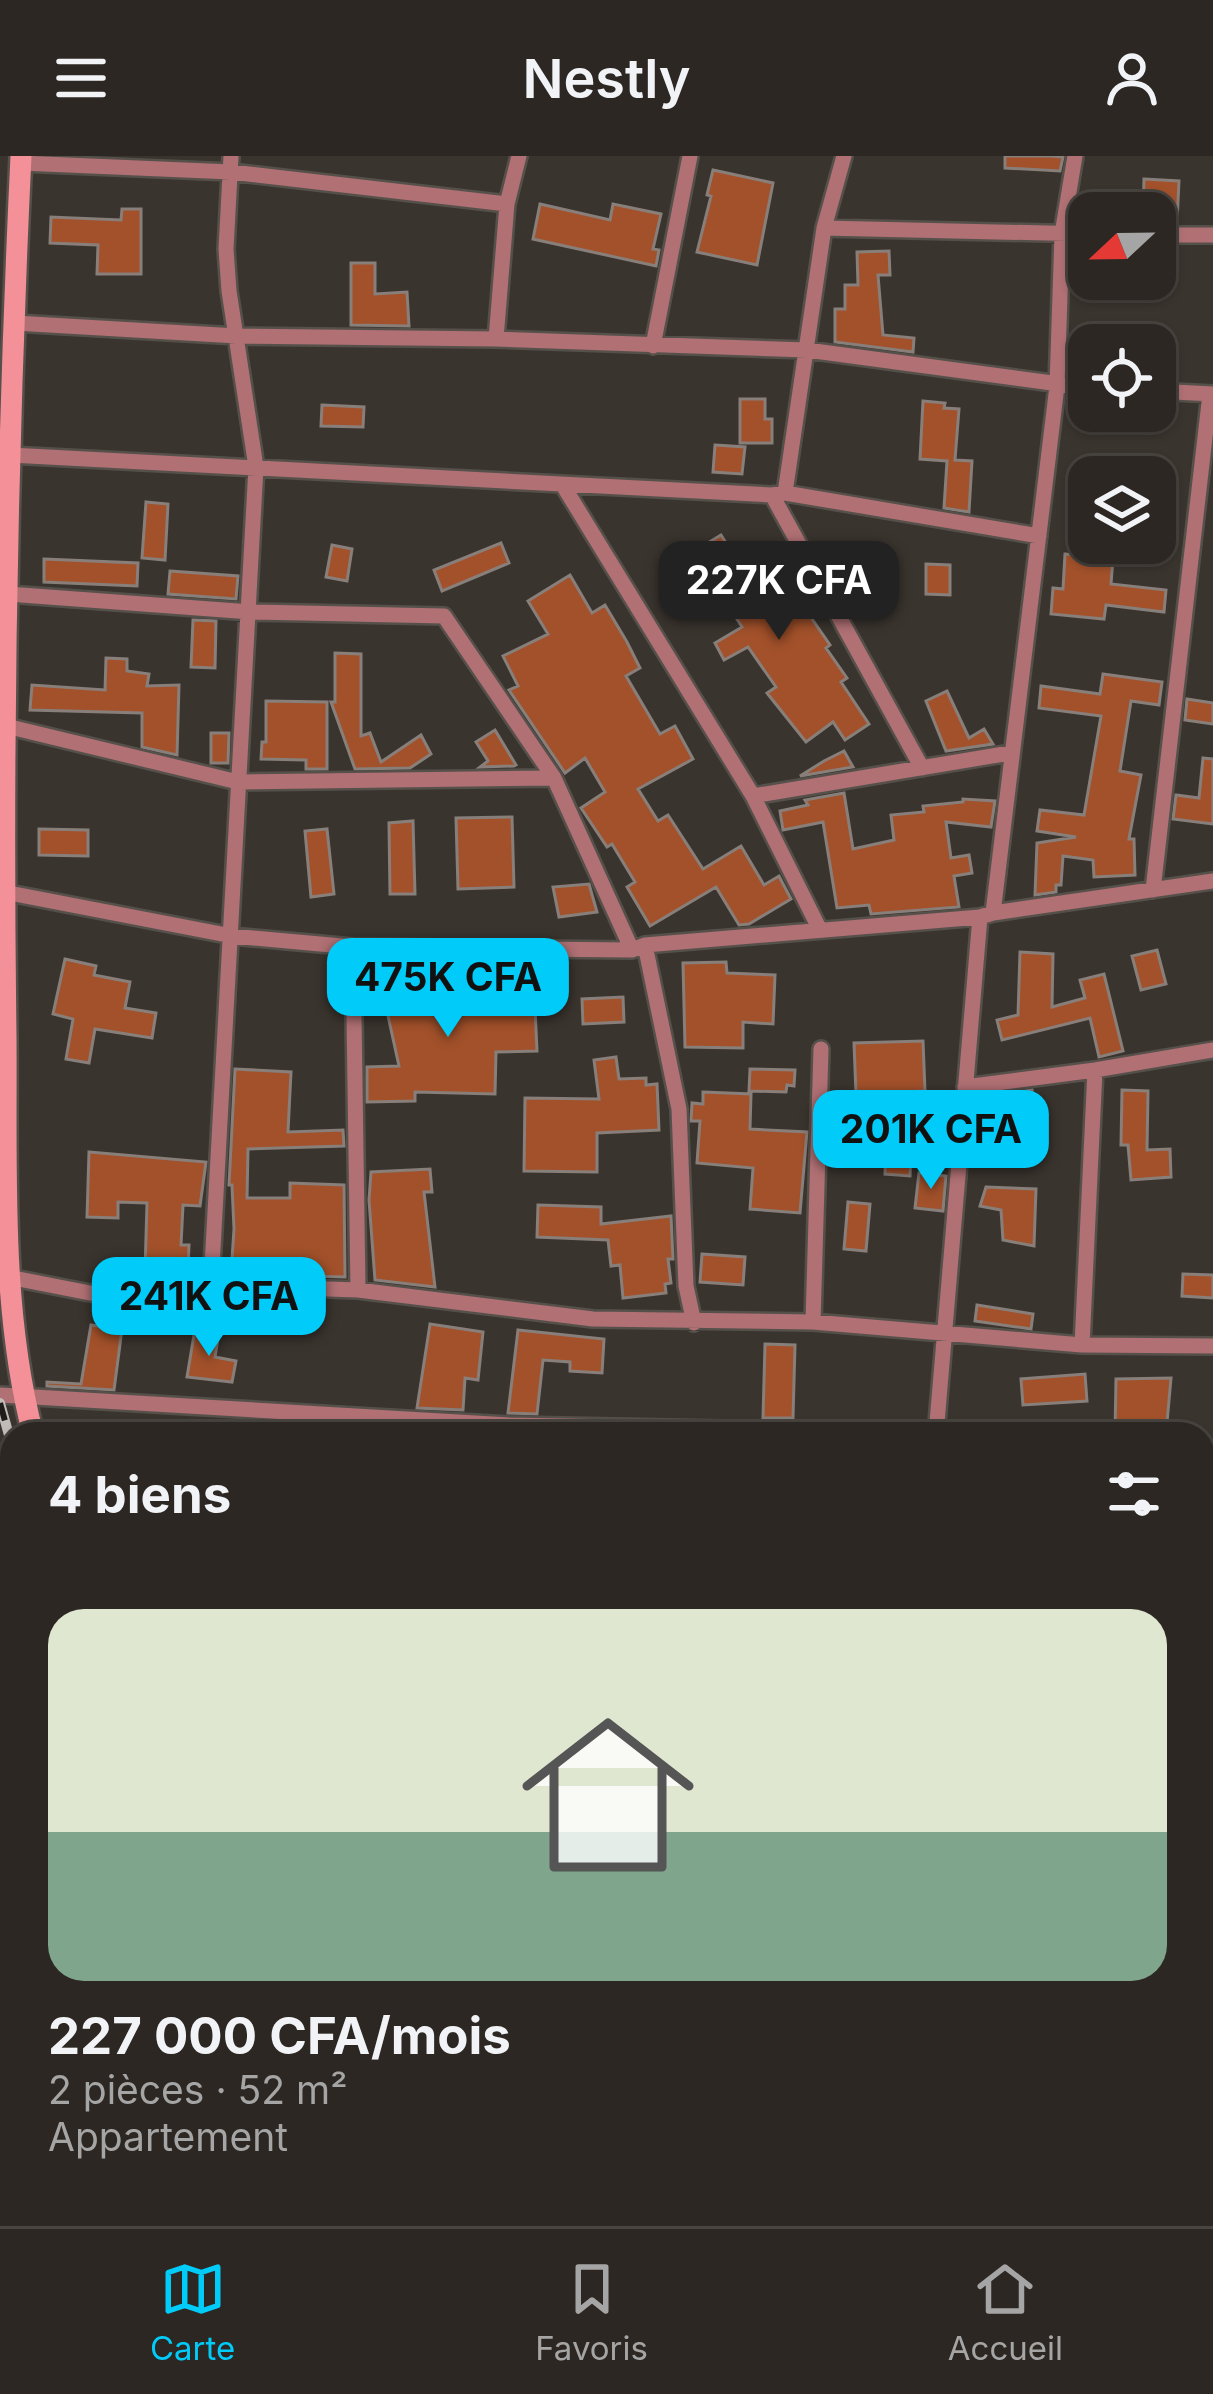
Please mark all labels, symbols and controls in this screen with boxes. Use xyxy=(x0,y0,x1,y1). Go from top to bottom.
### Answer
icon: menu xyxy=(48,45,114,111)
icon: person xyxy=(1099,45,1165,111)
text: Nestly xyxy=(522,46,691,111)
north arrow xyxy=(1068,192,1176,300)
map controls xyxy=(1068,192,1176,564)
button: locate xyxy=(1068,324,1176,432)
button: layers xyxy=(1068,456,1176,564)
pin: 227K CFA xyxy=(655,541,903,643)
text: 227K CFA xyxy=(686,556,872,603)
pin: 475K CFA xyxy=(324,938,572,1040)
text: 475K CFA xyxy=(354,953,542,1000)
pin: 201K CFA xyxy=(807,1090,1055,1192)
text: 201K CFA xyxy=(840,1105,1022,1152)
pin: 241K CFA xyxy=(85,1257,333,1359)
text: 241K CFA xyxy=(119,1272,299,1319)
icon: filters xyxy=(1101,1461,1167,1527)
text: 4 biens xyxy=(48,1464,231,1525)
icon: home xyxy=(500,1687,716,1903)
text: 227 000 CFA/mois xyxy=(48,2005,511,2066)
text: 2 pièces · 52 m² xyxy=(48,2066,347,2113)
text: Appartement xyxy=(48,2113,288,2160)
tab: Carte xyxy=(150,2256,235,2368)
tab: Favoris xyxy=(535,2256,648,2368)
tab: Accueil xyxy=(948,2256,1063,2368)

